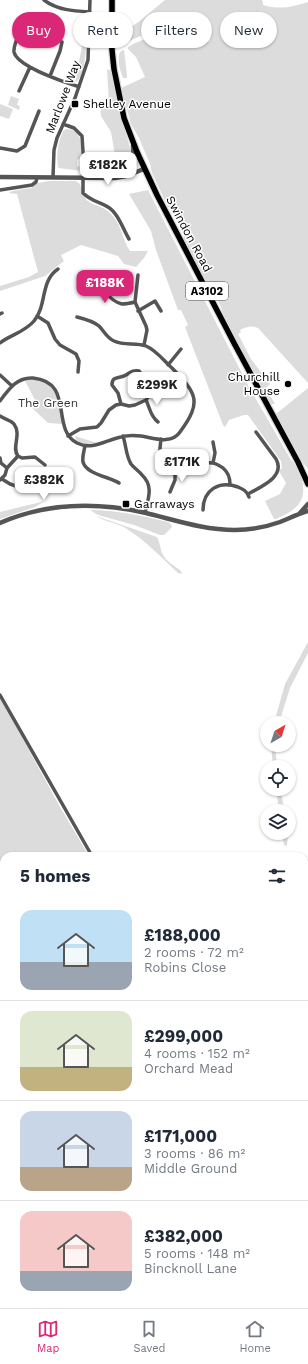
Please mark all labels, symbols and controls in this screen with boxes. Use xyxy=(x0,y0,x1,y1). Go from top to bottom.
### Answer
chip: Buy xyxy=(12,12,65,48)
chip: Rent xyxy=(73,12,133,48)
chip: Filters xyxy=(141,12,212,48)
chip: New xyxy=(220,12,277,48)
street label: Marlowe Way xyxy=(43,58,84,135)
place label: Shelley Avenue xyxy=(83,97,171,111)
marker: Shelley Avenue xyxy=(70,99,80,109)
pin: £182K xyxy=(80,152,136,186)
text: £182K xyxy=(89,157,127,172)
street label: Swindon Road xyxy=(163,194,215,274)
pin: £188K xyxy=(77,270,133,304)
text: £188K xyxy=(86,275,125,290)
road number: A3102 xyxy=(186,282,228,300)
place label: Churchill House xyxy=(228,370,280,398)
pin: £299K xyxy=(129,372,185,406)
text: £299K xyxy=(137,377,177,392)
marker: Churchill House xyxy=(283,379,293,389)
park label: The Green xyxy=(18,396,78,410)
pin: £171K xyxy=(154,449,210,483)
text: £171K xyxy=(164,454,200,469)
pin: £382K xyxy=(16,467,72,501)
text: £382K xyxy=(24,472,64,487)
place label: Garraways xyxy=(134,497,194,511)
marker: Garraways xyxy=(121,499,131,509)
north arrow xyxy=(260,716,296,752)
map controls xyxy=(260,716,296,840)
button: locate xyxy=(260,760,296,796)
button: layers xyxy=(260,804,296,840)
icon: filters xyxy=(266,865,288,887)
text: 5 homes xyxy=(20,866,90,886)
text: £188,000 xyxy=(144,925,221,945)
icon: home xyxy=(52,926,100,974)
text: 2 rooms · 72 m² xyxy=(144,945,244,960)
text: Robins Close xyxy=(144,960,226,975)
text: £299,000 xyxy=(144,1026,223,1046)
icon: home xyxy=(52,1027,100,1075)
text: 4 rooms · 152 m² xyxy=(144,1046,250,1061)
text: Orchard Mead xyxy=(144,1061,233,1076)
text: £171,000 xyxy=(144,1126,217,1146)
icon: home xyxy=(52,1127,100,1175)
text: 3 rooms · 86 m² xyxy=(144,1146,245,1161)
text: Middle Ground xyxy=(144,1161,237,1176)
text: £382,000 xyxy=(144,1226,223,1246)
icon: home xyxy=(52,1227,100,1275)
text: 5 rooms · 148 m² xyxy=(144,1246,250,1261)
text: Bincknoll Lane xyxy=(144,1261,237,1276)
tab: Map xyxy=(37,1318,59,1355)
tab: Saved xyxy=(134,1318,165,1355)
tab: Home xyxy=(240,1318,271,1355)

